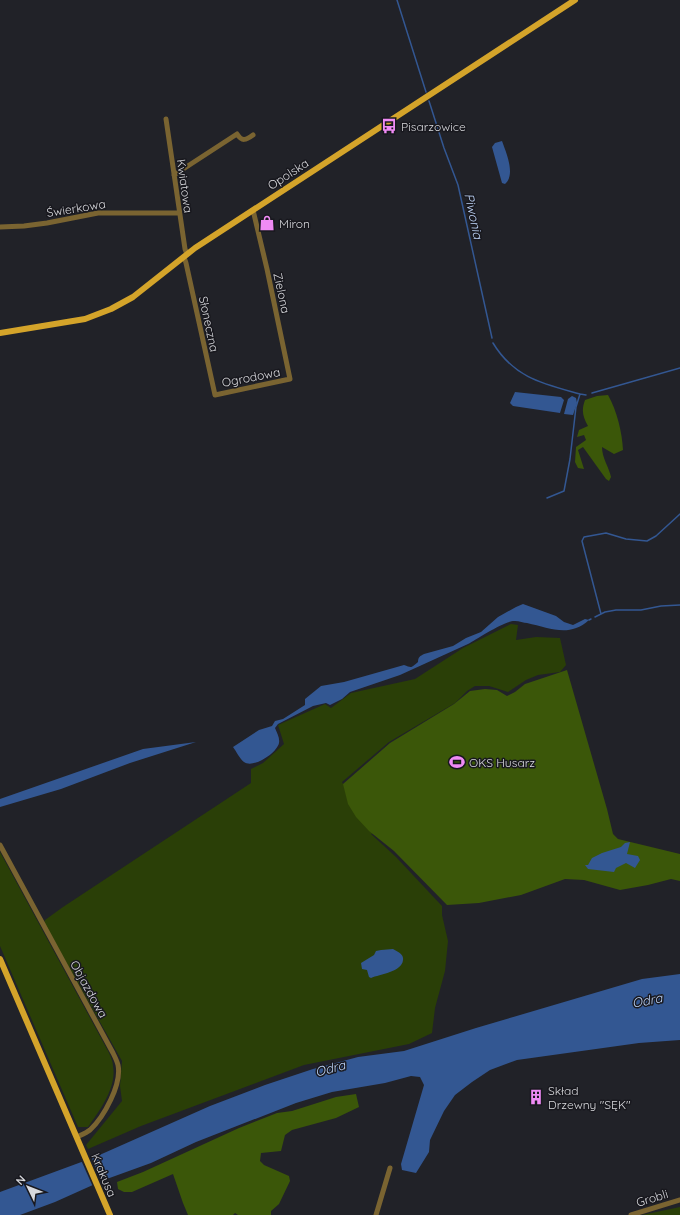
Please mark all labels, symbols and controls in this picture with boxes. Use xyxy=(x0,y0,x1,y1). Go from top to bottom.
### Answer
bus stop icon: Pisarzowice xyxy=(380,117,398,135)
place label: Pisarzowice xyxy=(401,119,466,134)
street label: Opolska xyxy=(265,155,311,193)
street label: Kwiatowa xyxy=(174,158,196,214)
water label: Piwonia xyxy=(461,192,487,241)
street label: Świerkowa xyxy=(45,196,107,220)
shop icon: Miron xyxy=(258,214,276,232)
place label: Miron xyxy=(279,216,310,231)
street label: Zielona xyxy=(270,271,294,315)
street label: Słoneczna xyxy=(196,295,222,353)
street label: Ogrodowa xyxy=(221,364,281,390)
sports icon: OKS Husarz xyxy=(448,753,466,771)
place label: OKS Husarz xyxy=(469,755,535,770)
street label: Objazdowa xyxy=(67,958,111,1020)
water label: Odra xyxy=(630,989,665,1011)
water label: Odra xyxy=(313,1056,348,1080)
place label: Skład Drzewny "SĘK" xyxy=(548,1083,631,1112)
building icon: Skład Drzewny "SĘK" xyxy=(527,1088,545,1106)
street label: Krakusa xyxy=(88,1151,120,1199)
north arrow xyxy=(8,1167,48,1207)
text: N xyxy=(13,1172,29,1188)
street label: Grobli xyxy=(634,1186,670,1210)

